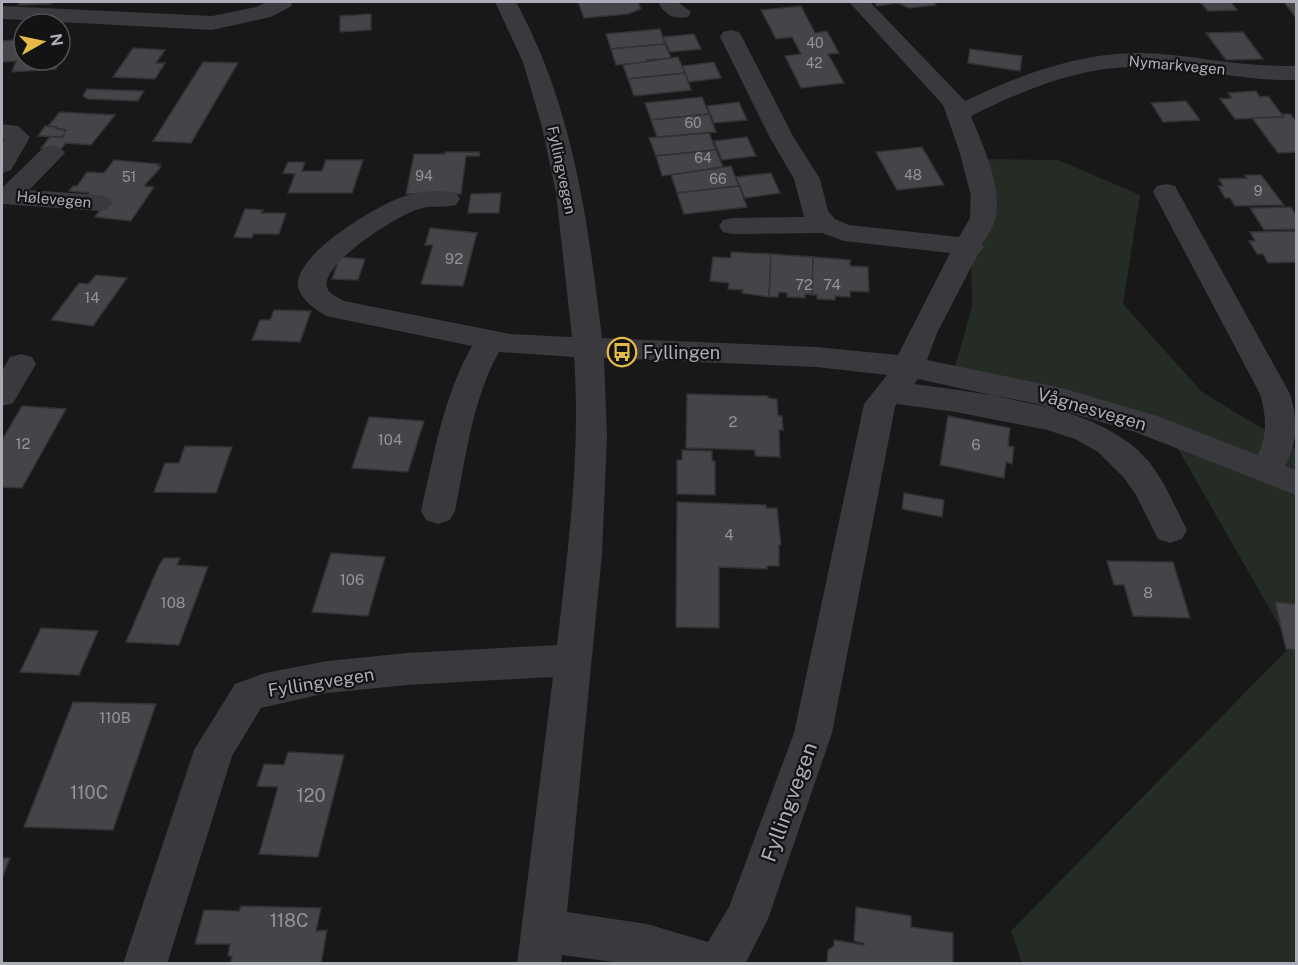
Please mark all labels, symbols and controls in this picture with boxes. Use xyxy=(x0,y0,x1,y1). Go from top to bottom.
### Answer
north arrow xyxy=(12,12,72,72)
text: N xyxy=(46,32,67,47)
house number: 40 xyxy=(806,35,824,51)
street label: Nymarkvegen xyxy=(1128,52,1226,78)
house number: 42 xyxy=(805,55,823,71)
house number: 60 xyxy=(684,115,702,131)
street label: Fyllingvegen xyxy=(544,124,580,216)
house number: 64 xyxy=(694,150,712,166)
house number: 48 xyxy=(904,167,922,183)
house number: 94 xyxy=(415,168,433,184)
house number: 51 xyxy=(122,169,136,185)
house number: 66 xyxy=(709,171,727,187)
house number: 9 xyxy=(1254,183,1263,199)
street label: Hølevegen xyxy=(16,187,92,211)
house number: 92 xyxy=(445,250,463,267)
house number: 72 xyxy=(795,276,813,293)
house number: 74 xyxy=(823,276,841,293)
house number: 14 xyxy=(84,289,100,306)
bus stop icon: Fyllingen xyxy=(606,336,638,368)
place label: Fyllingen xyxy=(643,342,720,363)
street label: Vågnesvegen xyxy=(1035,383,1149,435)
house number: 2 xyxy=(729,413,738,430)
house number: 104 xyxy=(378,431,402,448)
house number: 12 xyxy=(15,435,31,452)
house number: 6 xyxy=(971,436,981,453)
house number: 4 xyxy=(724,526,734,543)
house number: 106 xyxy=(340,571,364,588)
house number: 8 xyxy=(1143,584,1153,601)
house number: 108 xyxy=(161,594,185,611)
street label: Fyllingvegen xyxy=(266,663,376,701)
house number: 110B xyxy=(99,709,131,726)
street label: Fyllingvegen xyxy=(756,739,822,865)
house number: 110C xyxy=(70,782,108,803)
house number: 120 xyxy=(296,785,326,806)
house number: 118C xyxy=(270,910,308,931)

